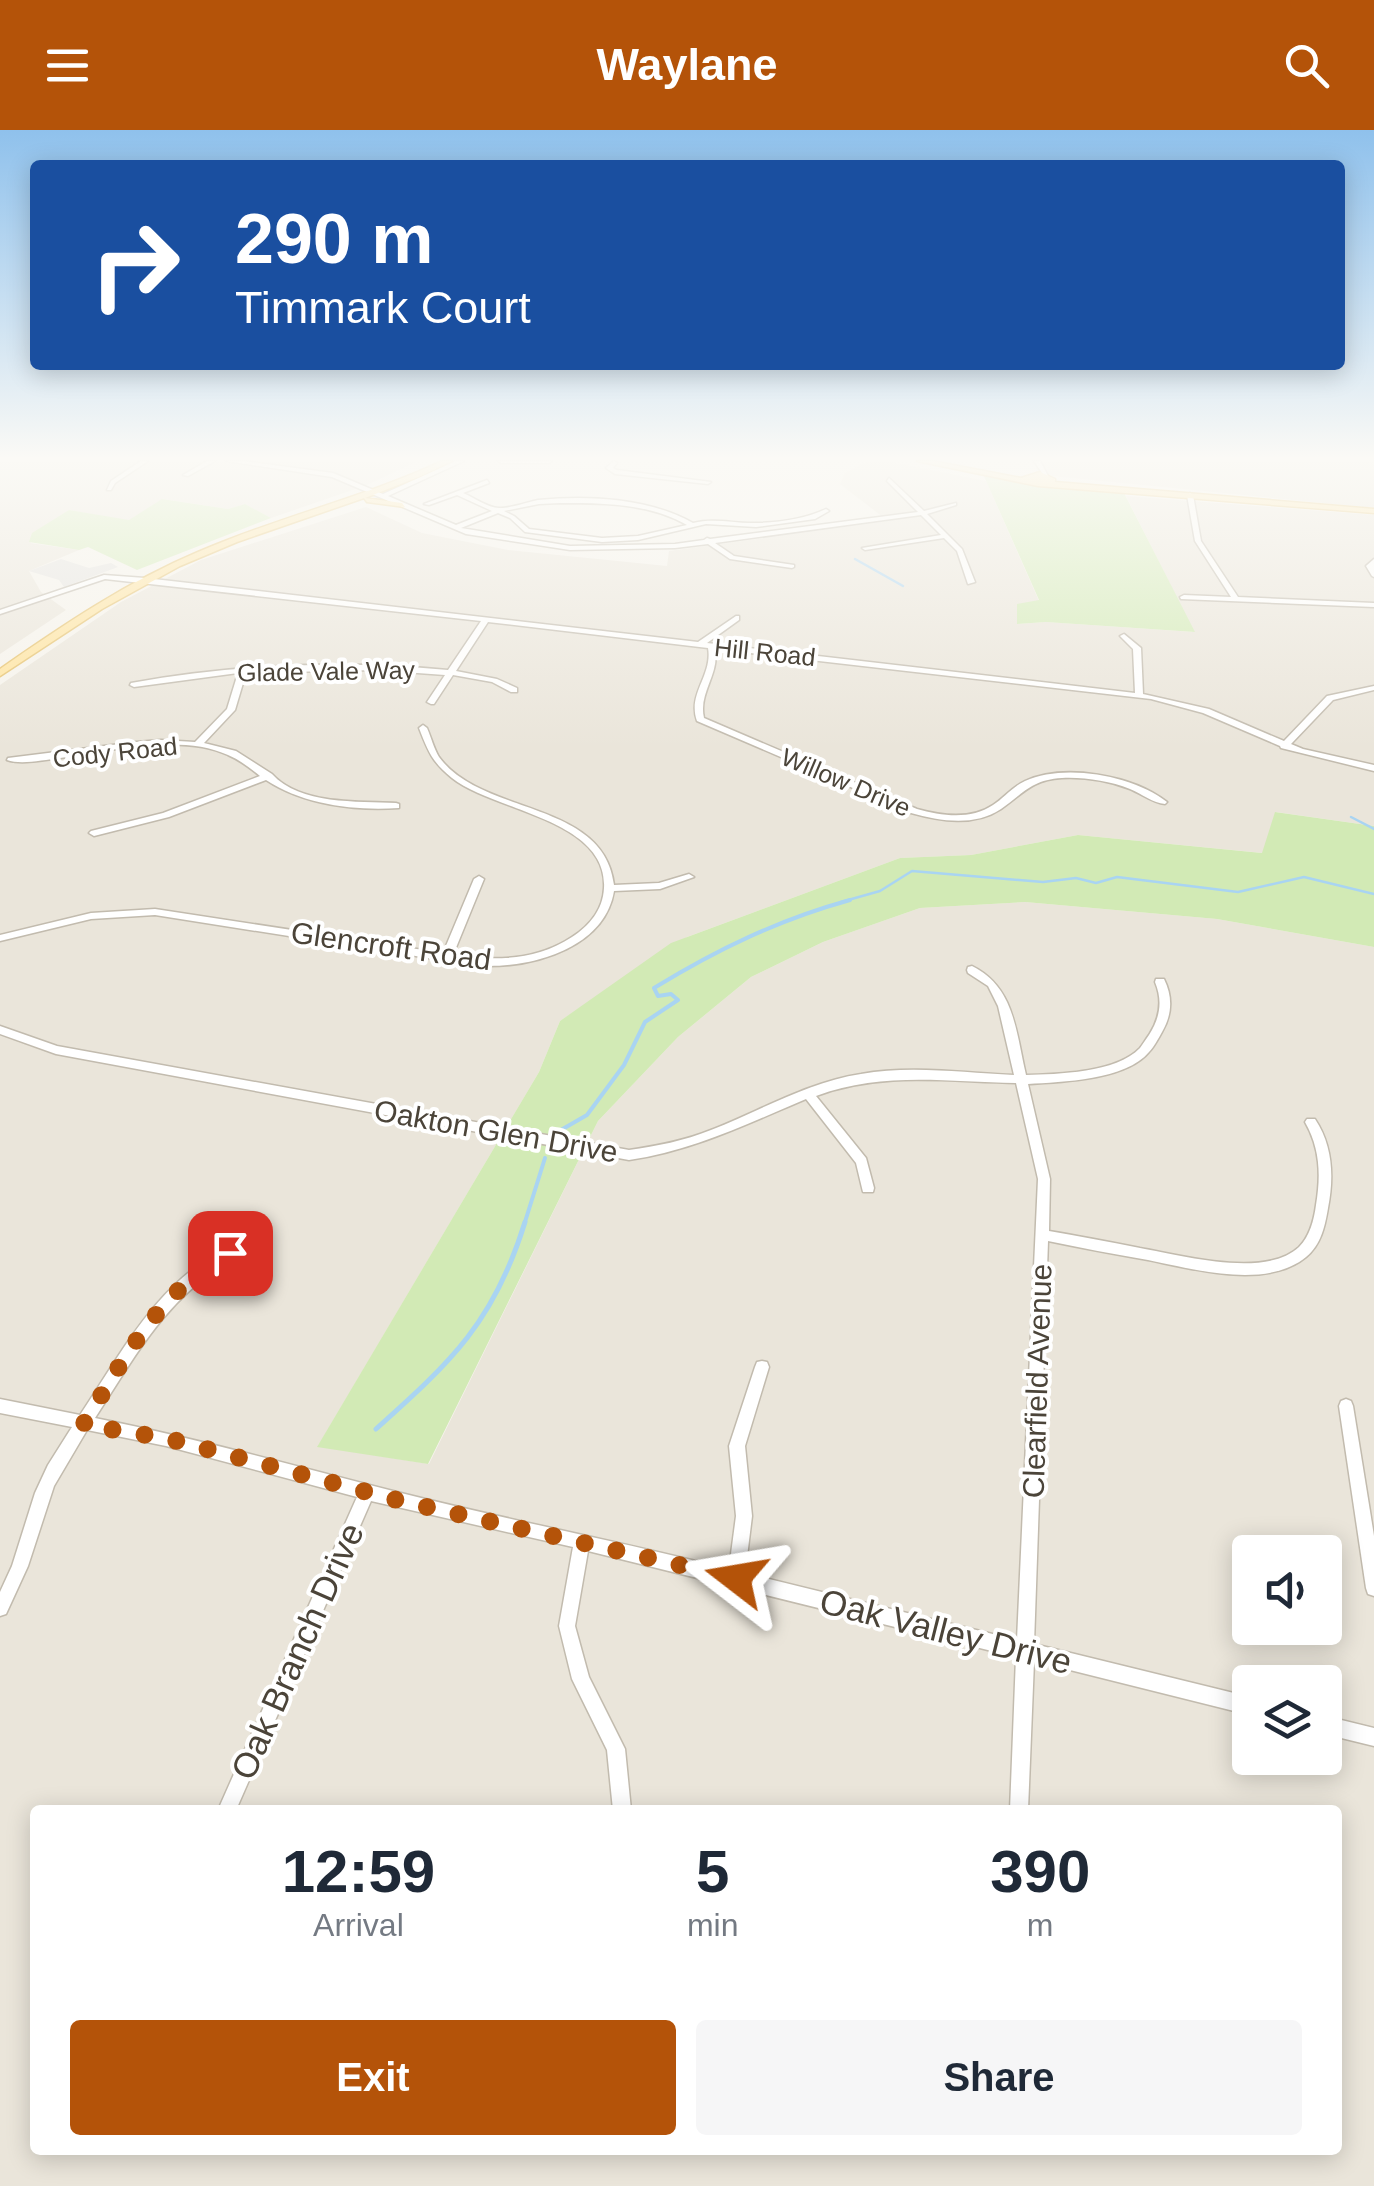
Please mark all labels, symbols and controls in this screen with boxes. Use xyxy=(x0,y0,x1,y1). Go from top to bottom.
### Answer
icon: menu xyxy=(40,38,95,93)
icon: search xyxy=(1279,38,1334,93)
text: Waylane xyxy=(597,39,777,90)
icon: right xyxy=(70,200,200,330)
text: 290 m xyxy=(235,200,433,278)
text: Timmark Court xyxy=(235,282,531,333)
street label: Hill Road xyxy=(713,633,817,671)
street label: Glade Vale Way xyxy=(237,655,416,687)
street label: Cody Road xyxy=(51,732,179,772)
street label: Willow Drive xyxy=(777,742,915,822)
street label: Glencroft Road xyxy=(289,916,493,976)
street label: Oakton Glen Drive xyxy=(372,1093,620,1169)
pin xyxy=(188,1211,273,1296)
icon: arrive xyxy=(203,1226,258,1281)
street label: Clearfield Avenue xyxy=(1016,1263,1058,1499)
street label: Oak Branch Drive xyxy=(223,1517,371,1785)
position arrow xyxy=(684,1526,788,1630)
map controls xyxy=(1232,1535,1342,1775)
button: sound xyxy=(1232,1535,1342,1645)
street label: Oak Valley Drive xyxy=(816,1581,1076,1681)
button: layers xyxy=(1232,1665,1342,1775)
text: 12:59 xyxy=(282,1838,435,1905)
text: 5 xyxy=(696,1838,729,1905)
text: 390 xyxy=(990,1838,1090,1905)
text: Arrival xyxy=(313,1907,404,1943)
text: min xyxy=(687,1907,738,1943)
text: m xyxy=(1027,1907,1054,1943)
button: Exit xyxy=(70,2020,676,2135)
button: Share xyxy=(696,2020,1302,2135)

